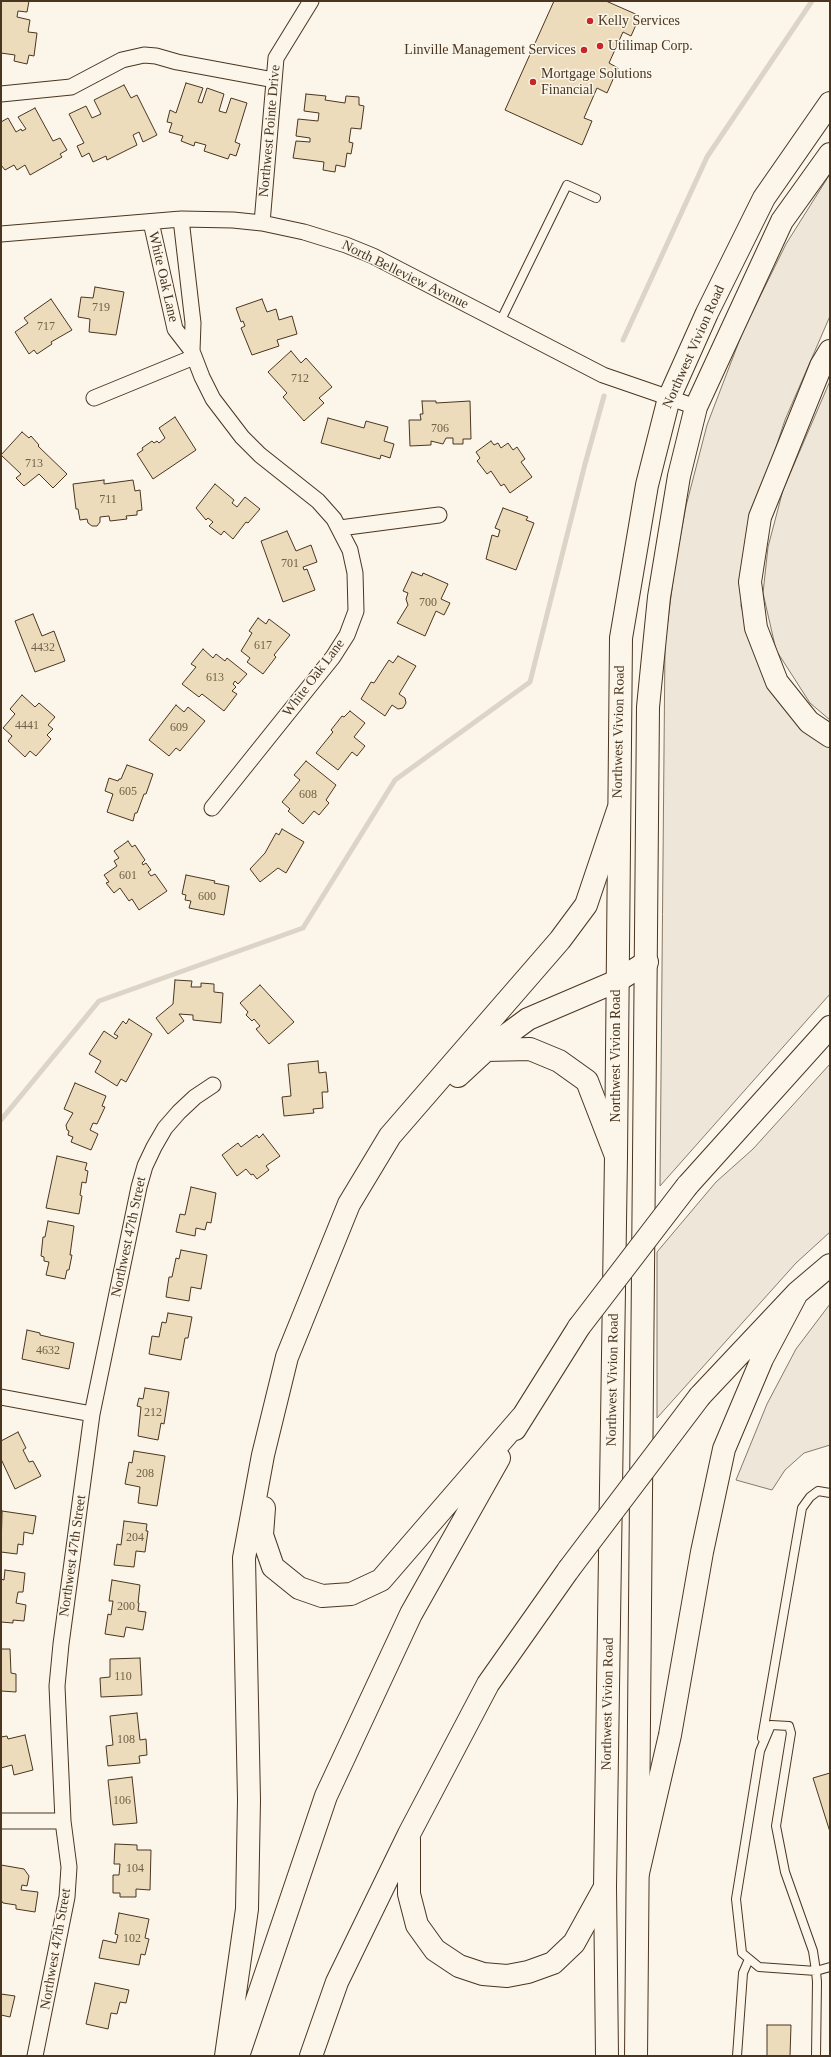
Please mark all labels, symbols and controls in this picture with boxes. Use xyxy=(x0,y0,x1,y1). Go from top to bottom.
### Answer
place label: Kelly Services xyxy=(598,13,680,29)
marker: Kelly Services xyxy=(585,16,595,26)
place label: Utilimap Corp. xyxy=(608,38,693,54)
marker: Utilimap Corp. xyxy=(595,41,605,51)
place label: Linville Management Services xyxy=(404,42,576,58)
marker: Linville Management Services xyxy=(579,45,589,55)
street label: Northwest Pointe Drive xyxy=(256,64,284,198)
place label: Mortgage Solutions Financial xyxy=(541,66,652,98)
marker: Mortgage Solutions Financial xyxy=(528,77,538,87)
street label: White Oak Lane xyxy=(144,230,182,324)
street label: North Belleview Avenue xyxy=(339,237,471,313)
street label: Northwest Vivion Road xyxy=(659,283,729,411)
house number: 719 xyxy=(92,301,110,315)
house number: 717 xyxy=(37,320,55,334)
house number: 712 xyxy=(291,372,309,386)
house number: 706 xyxy=(431,422,449,436)
house number: 713 xyxy=(25,457,43,471)
house number: 711 xyxy=(99,493,117,507)
house number: 701 xyxy=(281,557,299,571)
house number: 700 xyxy=(419,596,437,610)
street label: White Oak Lane xyxy=(279,636,349,720)
house number: 617 xyxy=(254,639,272,653)
house number: 4432 xyxy=(31,641,55,655)
street label: Northwest Vivion Road xyxy=(609,665,629,799)
house number: 613 xyxy=(206,671,224,685)
house number: 4441 xyxy=(15,719,39,733)
house number: 609 xyxy=(170,721,188,735)
house number: 605 xyxy=(119,785,137,799)
house number: 608 xyxy=(299,788,317,802)
house number: 601 xyxy=(119,869,137,883)
house number: 600 xyxy=(198,890,216,904)
street label: Northwest Vivion Road xyxy=(608,990,624,1122)
street label: Northwest 47th Street xyxy=(108,1175,150,1299)
street label: Northwest Vivion Road xyxy=(603,1313,623,1447)
house number: 4632 xyxy=(36,1344,60,1358)
house number: 212 xyxy=(144,1406,162,1420)
house number: 208 xyxy=(136,1467,154,1481)
street label: Northwest 47th Street xyxy=(56,1494,90,1618)
house number: 204 xyxy=(126,1531,144,1545)
house number: 200 xyxy=(117,1600,135,1614)
street label: Northwest Vivion Road xyxy=(598,1637,618,1771)
house number: 110 xyxy=(114,1670,132,1684)
house number: 108 xyxy=(117,1733,135,1747)
house number: 106 xyxy=(113,1794,131,1808)
house number: 104 xyxy=(126,1862,144,1876)
street label: Northwest 47th Street xyxy=(37,1887,75,2011)
house number: 102 xyxy=(123,1932,141,1946)

